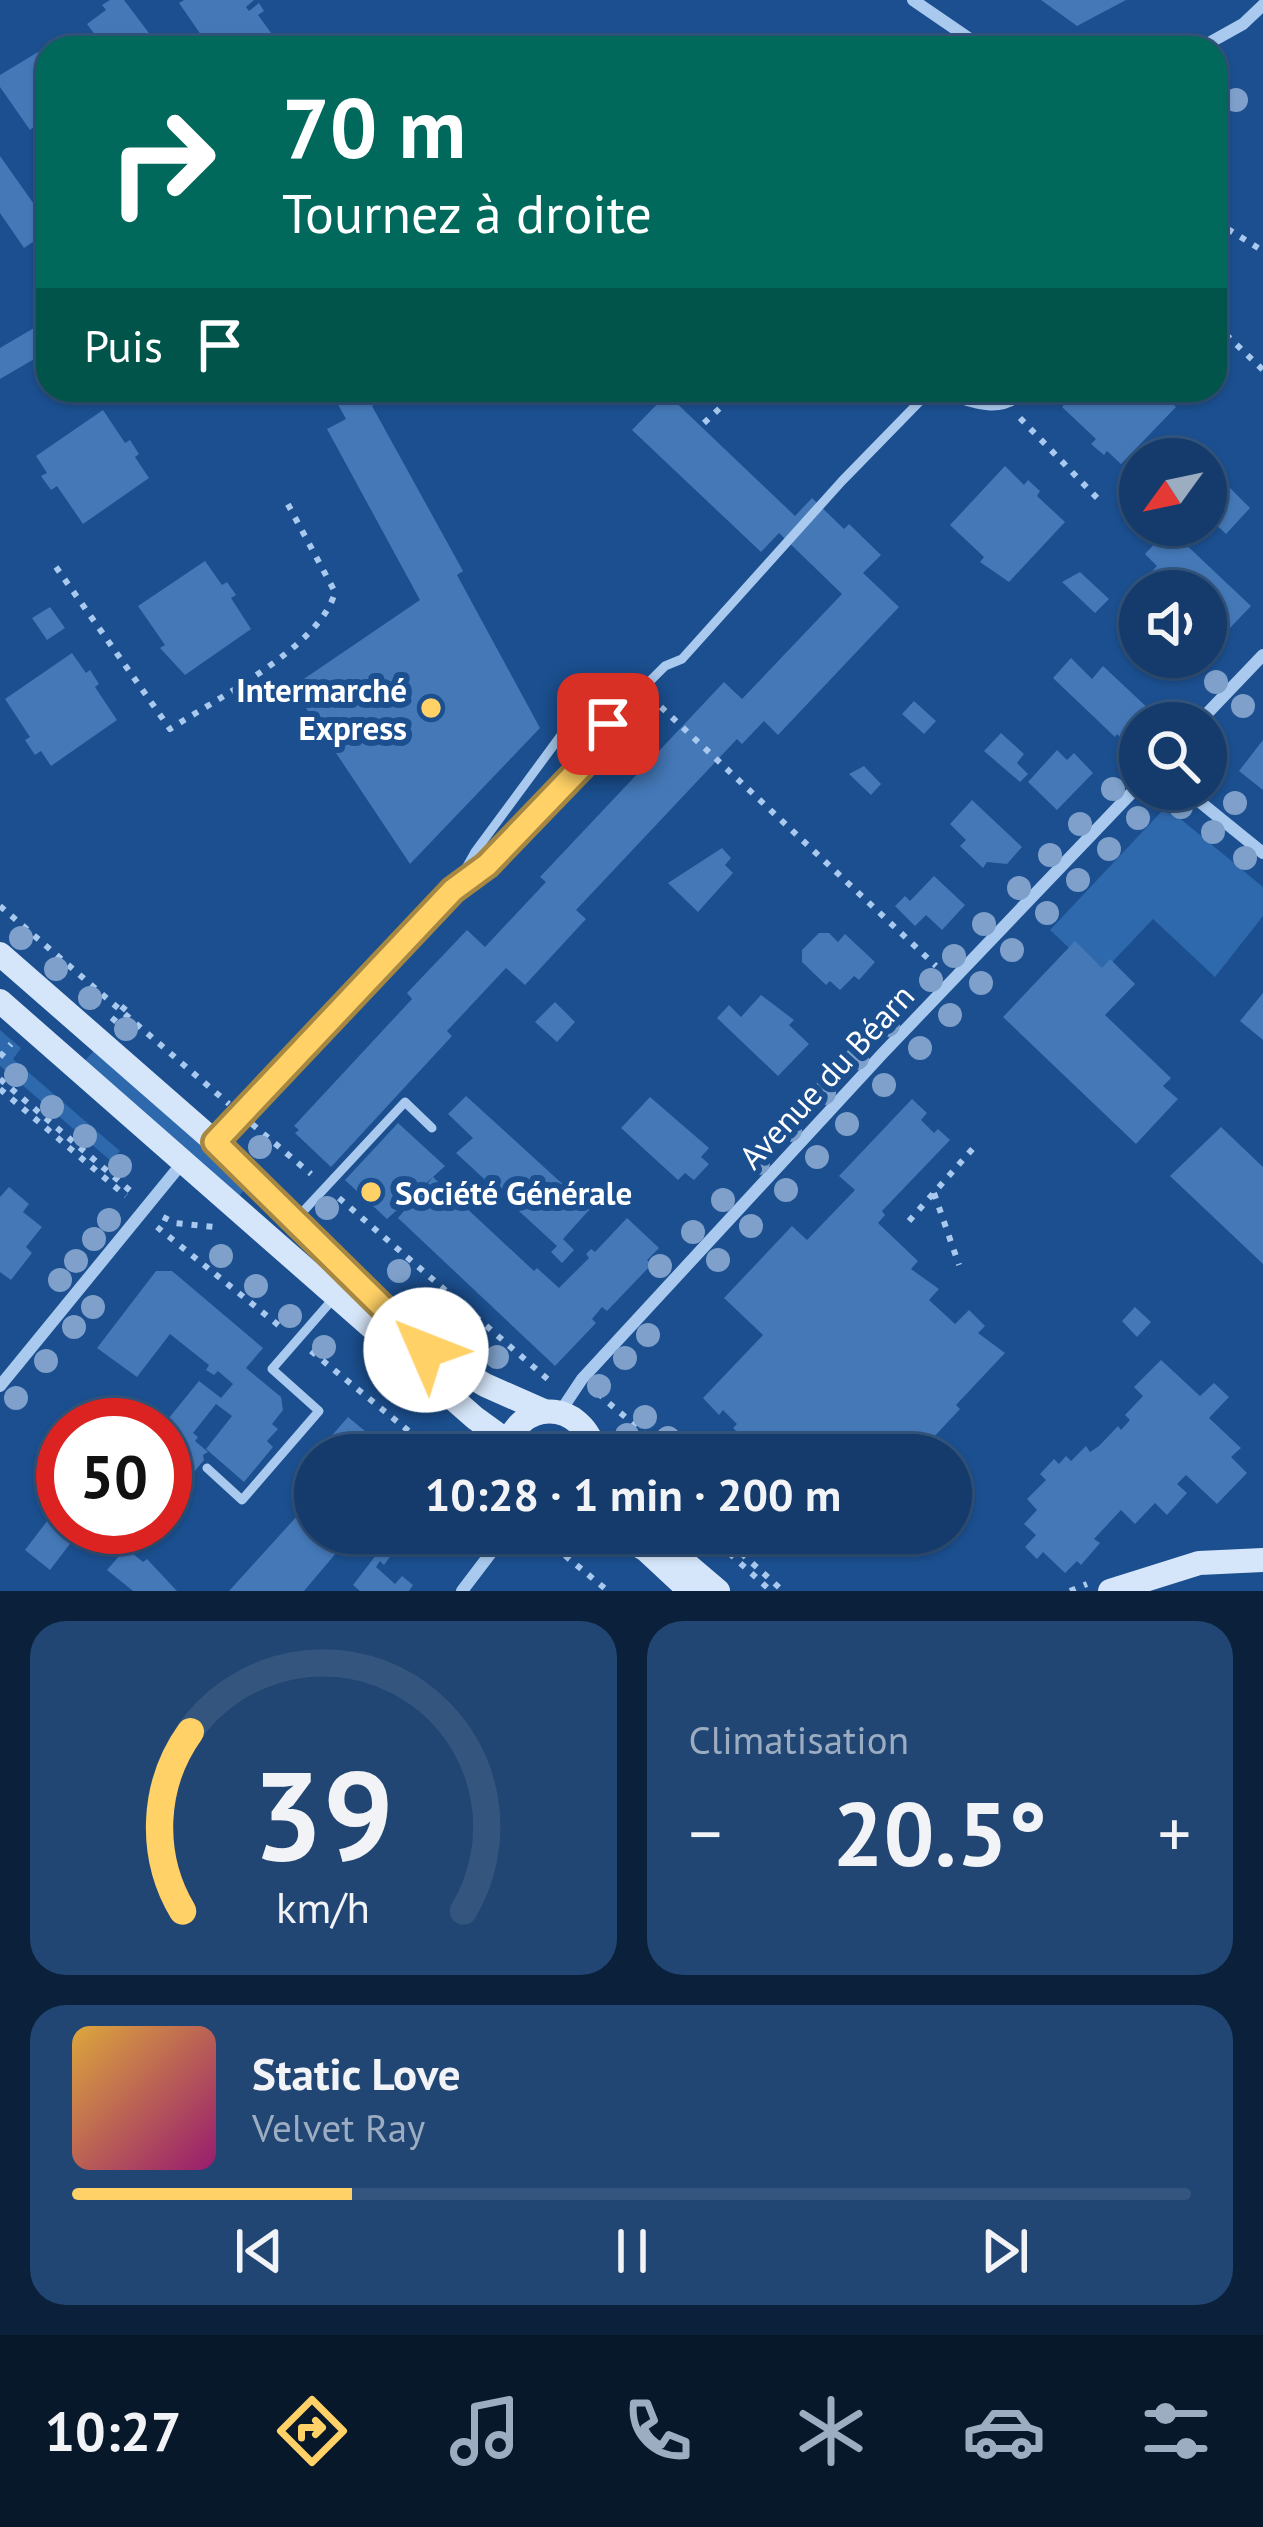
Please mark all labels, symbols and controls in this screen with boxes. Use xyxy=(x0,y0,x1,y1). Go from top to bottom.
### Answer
text: 70 m xyxy=(282,72,466,181)
icon: right xyxy=(84,84,240,240)
text: Tournez à droite xyxy=(282,178,652,248)
icon: arrive xyxy=(187,312,253,378)
text: Puis xyxy=(84,316,163,374)
north arrow xyxy=(1119,438,1227,546)
map controls xyxy=(1119,438,1227,810)
button: sound xyxy=(1119,570,1227,678)
place label: Intermarché Express xyxy=(236,668,407,749)
pin xyxy=(557,673,659,775)
icon: arrive xyxy=(575,691,641,757)
marker: Intermarché Express xyxy=(418,695,444,721)
button: search xyxy=(1119,702,1227,810)
street label: Avenue du Béarn xyxy=(729,974,923,1178)
place label: Société Générale xyxy=(395,1171,632,1214)
marker: Société Générale xyxy=(358,1179,384,1205)
position arrow xyxy=(363,1287,489,1413)
speed limit sign: 50 xyxy=(36,1398,192,1554)
text: 10:28 · 1 min · 200 m xyxy=(425,1465,841,1523)
text: Climatisation xyxy=(689,1714,909,1765)
text: 39 xyxy=(252,1733,394,1894)
text: 20.5° xyxy=(832,1774,1047,1891)
text: − xyxy=(689,1790,722,1875)
text: + xyxy=(1158,1790,1191,1875)
text: km/h xyxy=(276,1879,370,1935)
text: Static Love xyxy=(252,2044,461,2102)
text: Velvet Ray xyxy=(252,2102,425,2153)
icon: previous xyxy=(226,2218,292,2284)
icon: pause xyxy=(599,2218,665,2284)
icon: next xyxy=(972,2218,1038,2284)
icon: directions xyxy=(270,2389,354,2473)
icon: music xyxy=(443,2389,527,2473)
icon: phone xyxy=(616,2389,700,2473)
icon: climate xyxy=(789,2389,873,2473)
icon: car xyxy=(962,2389,1046,2473)
icon: filters xyxy=(1134,2389,1218,2473)
text: 10:27 xyxy=(44,2396,181,2466)

